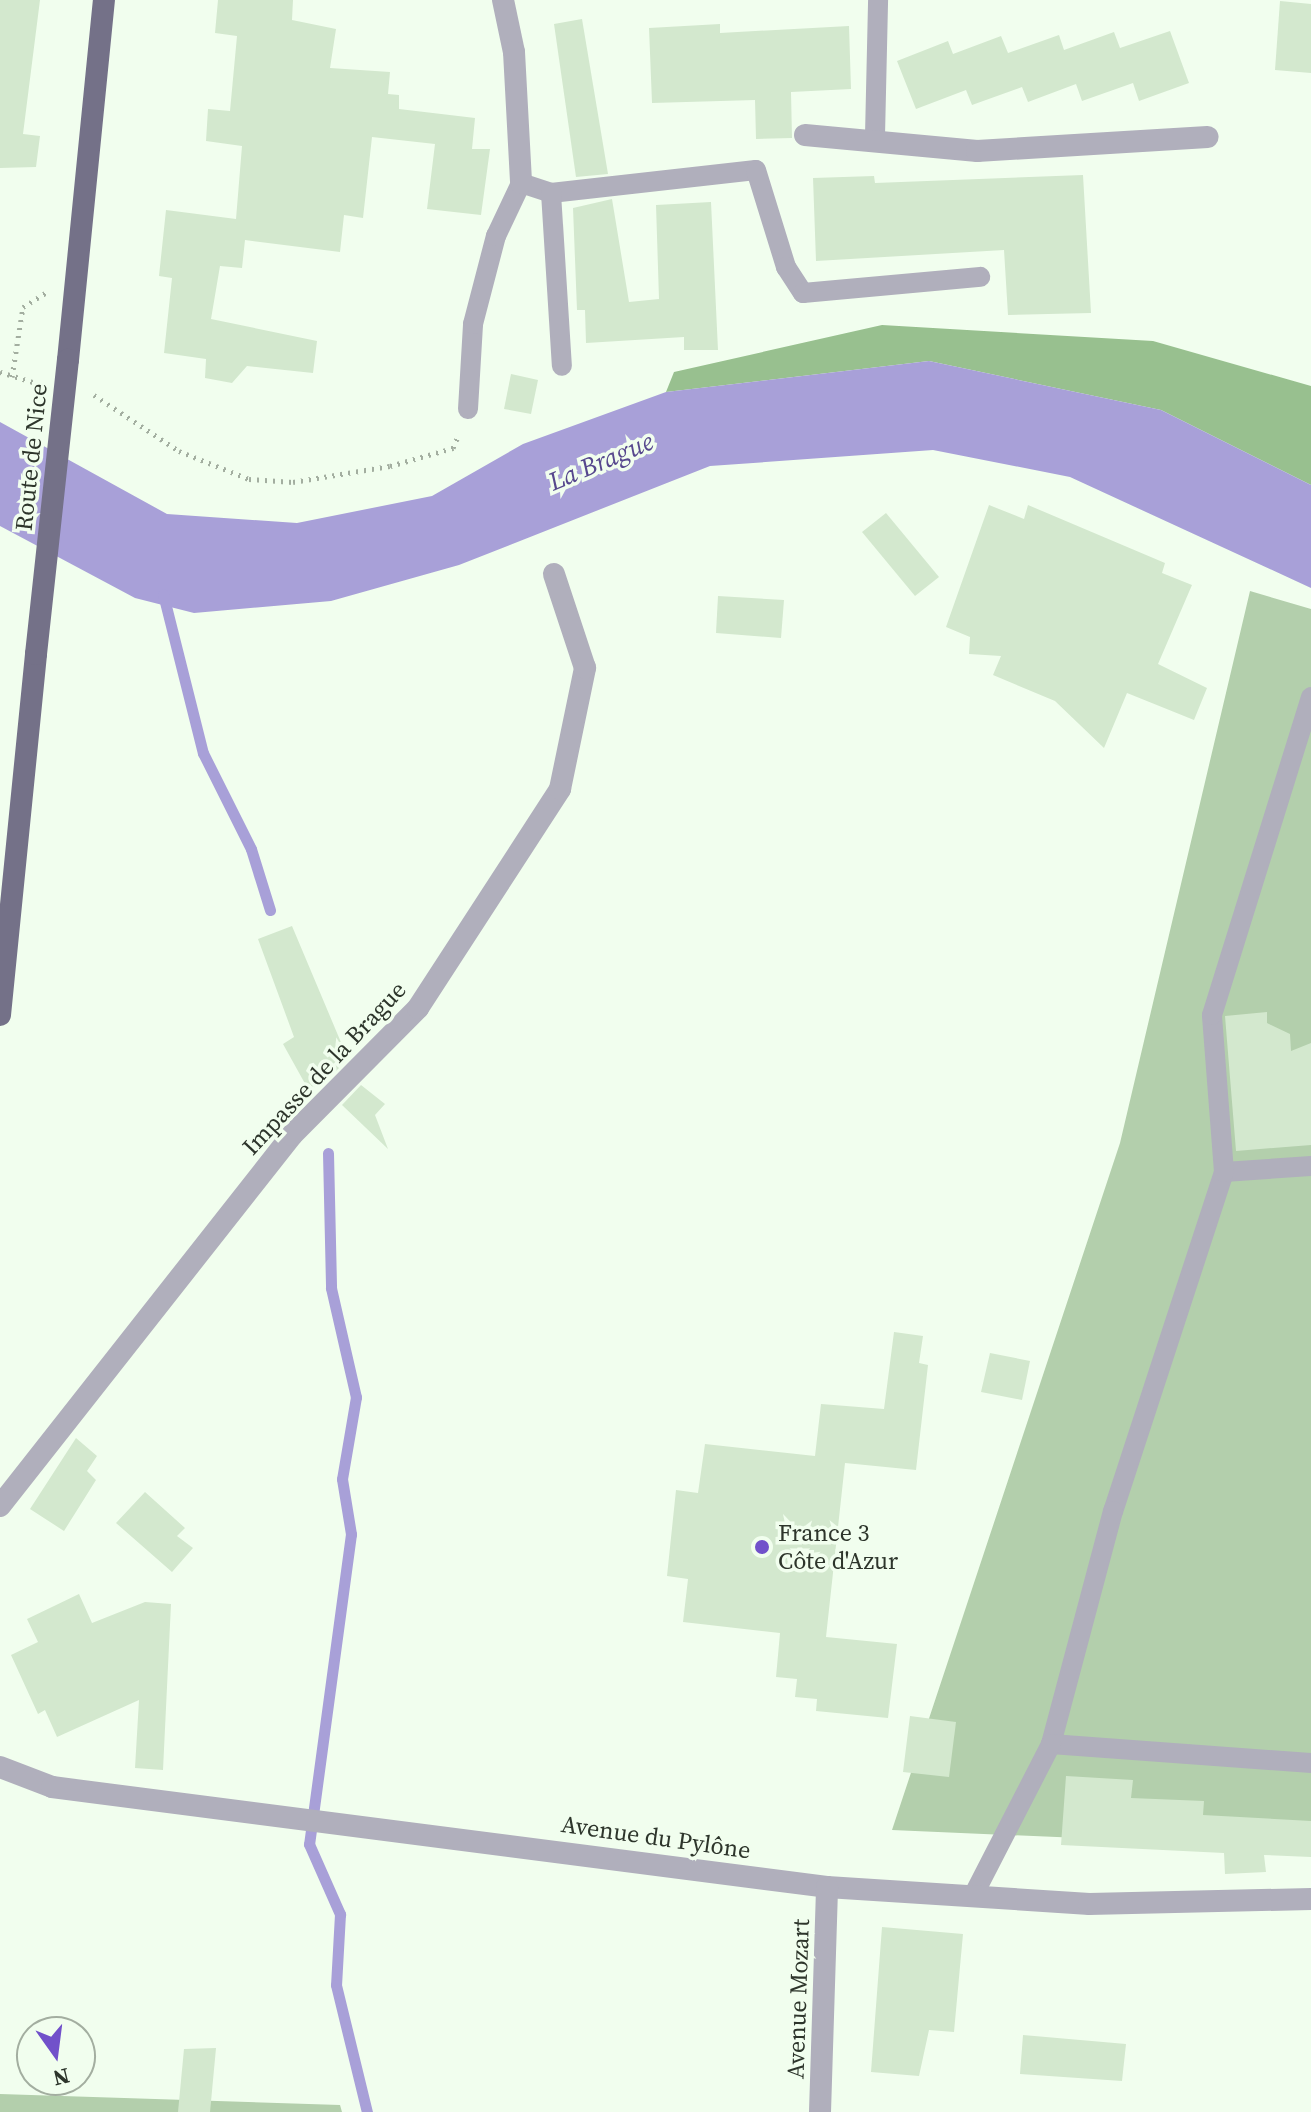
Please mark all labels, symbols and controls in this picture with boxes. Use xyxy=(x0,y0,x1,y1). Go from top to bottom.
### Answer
street label: Route de Nice xyxy=(9,382,53,532)
water label: La Brague xyxy=(544,426,658,498)
street label: Impasse de la Brague xyxy=(236,975,412,1161)
place label: France 3 Côte d'Azur xyxy=(778,1519,898,1575)
marker: France 3 Côte d'Azur xyxy=(753,1538,771,1556)
street label: Avenue du Pylône xyxy=(559,1809,753,1865)
street label: Avenue Mozart xyxy=(781,1918,815,2080)
north arrow xyxy=(16,2016,96,2096)
text: N xyxy=(50,2061,73,2094)

